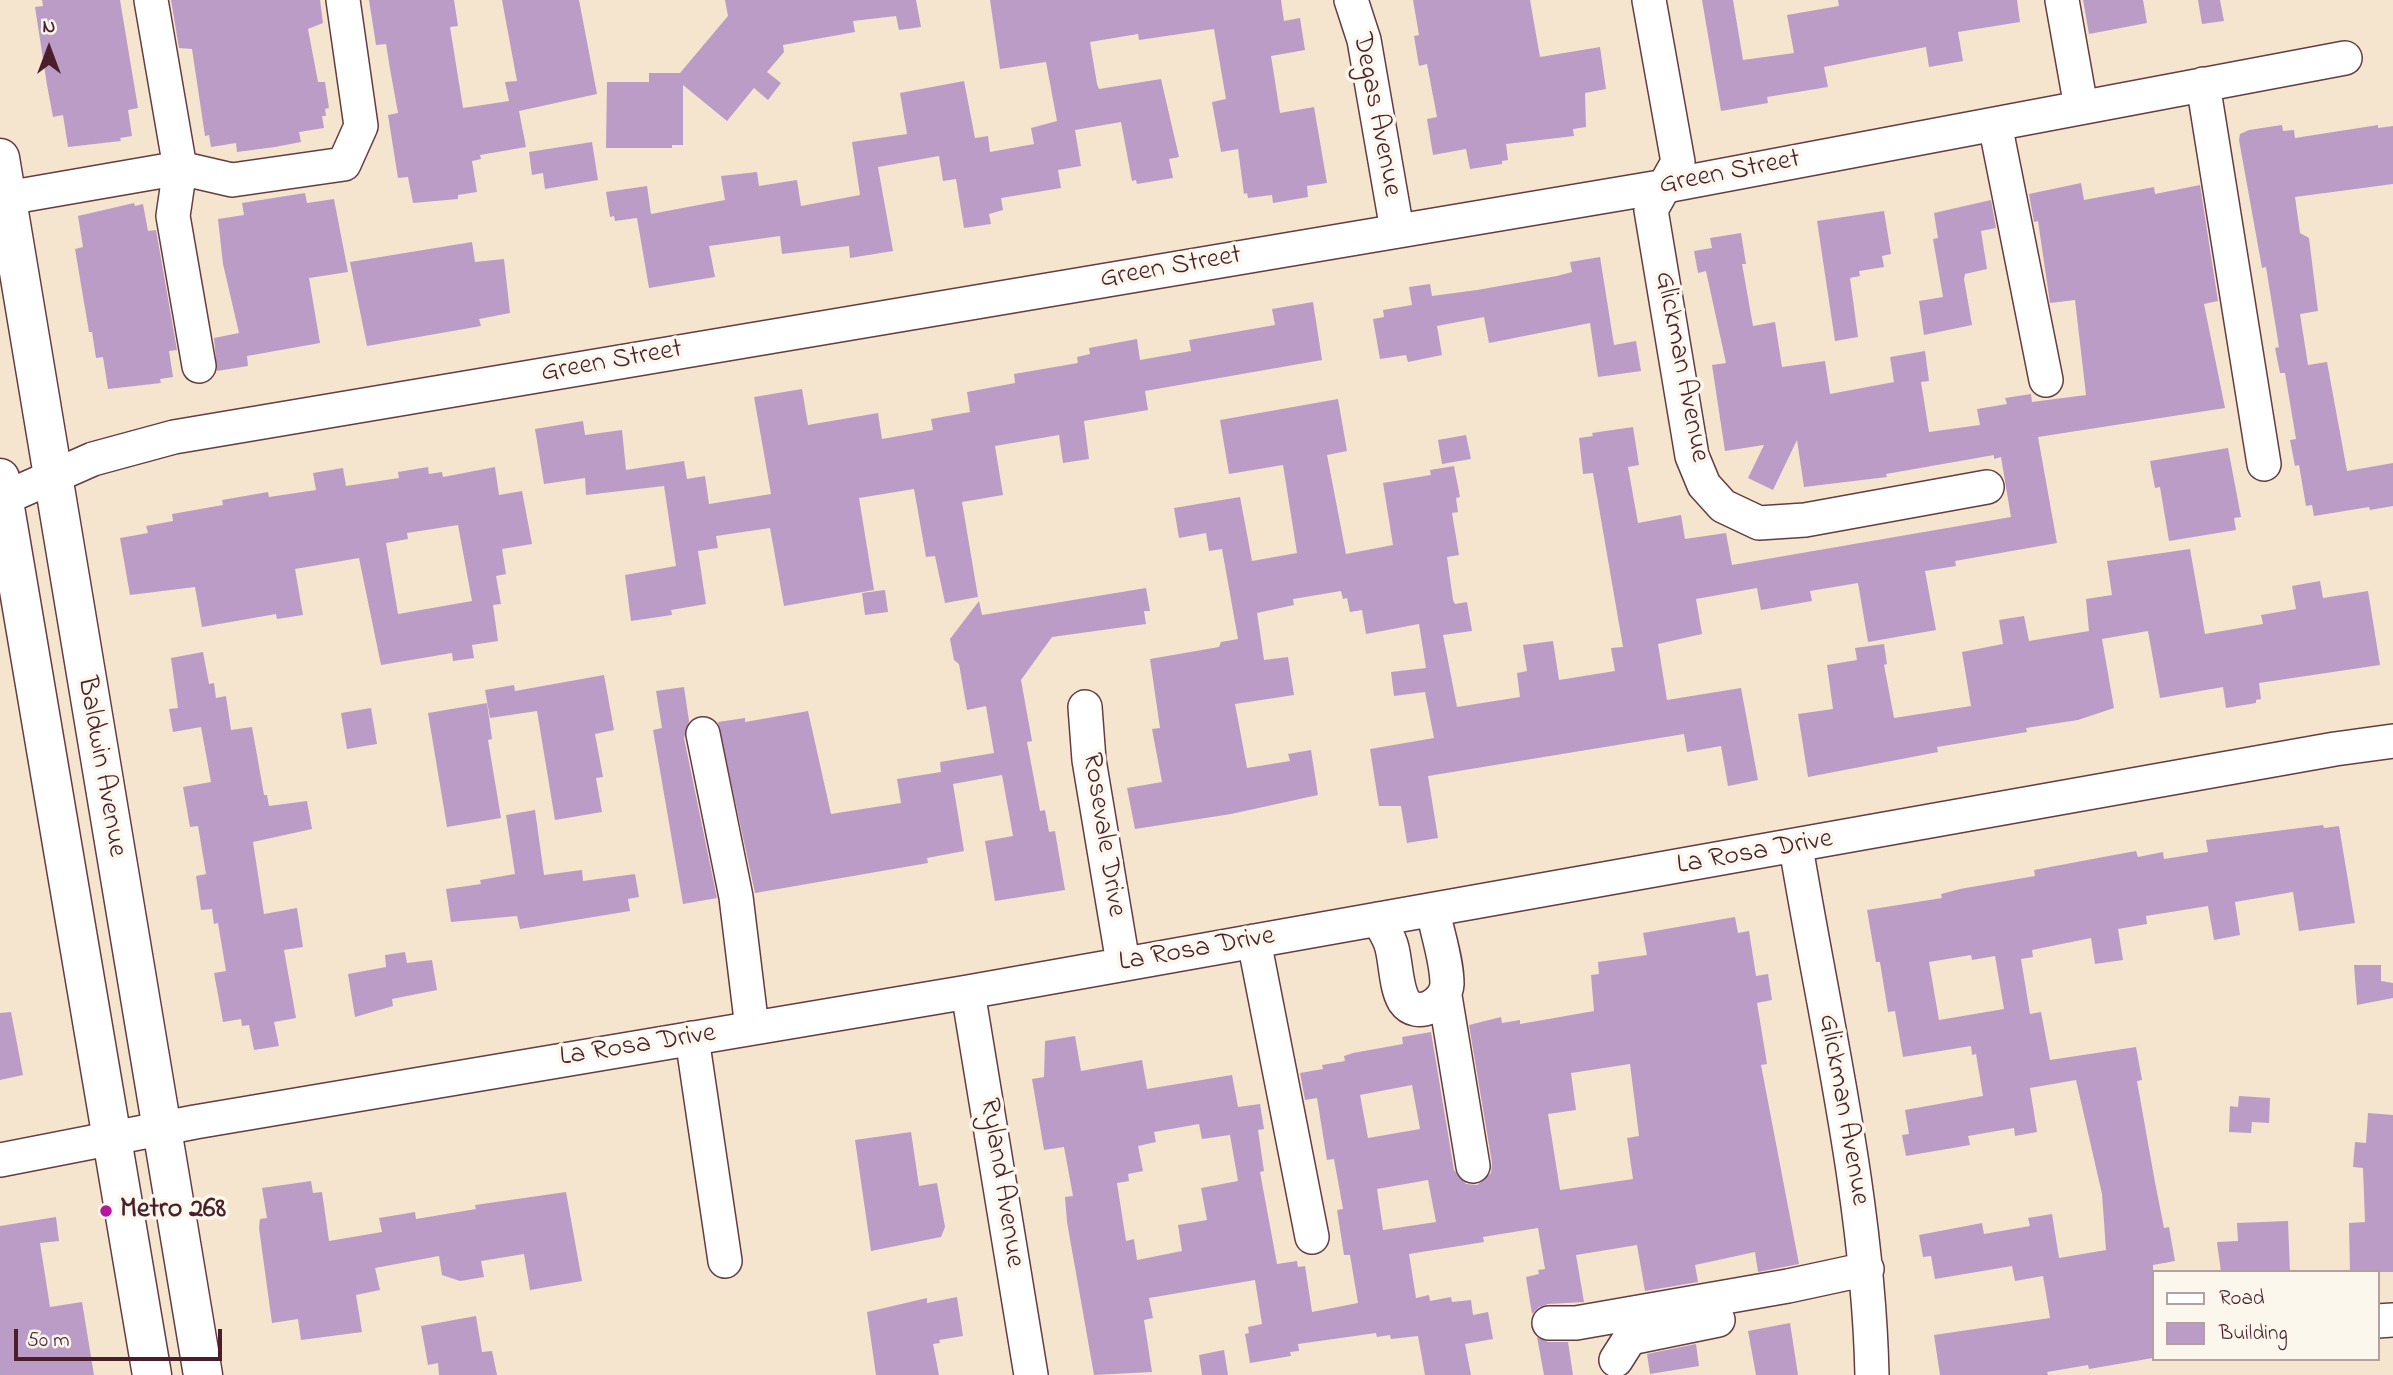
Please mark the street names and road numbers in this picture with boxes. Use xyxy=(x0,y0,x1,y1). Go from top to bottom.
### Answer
street label: Degas Avenue xyxy=(1343,30,1407,200)
street label: Green Street xyxy=(1657,144,1803,204)
street label: Green Street xyxy=(1098,240,1244,298)
street label: Glickman Avenue xyxy=(1645,269,1715,465)
street label: Green Street xyxy=(539,334,685,392)
street label: Baldwin Avenue xyxy=(68,674,132,860)
street label: Rosevale Drive xyxy=(1072,751,1132,919)
street label: La Rosa Drive xyxy=(1675,824,1835,884)
street label: La Rosa Drive xyxy=(1117,921,1277,981)
street label: Glickman Avenue xyxy=(1809,1012,1875,1208)
street label: La Rosa Drive xyxy=(558,1018,718,1076)
street label: Ryland Avenue xyxy=(970,1096,1030,1270)

